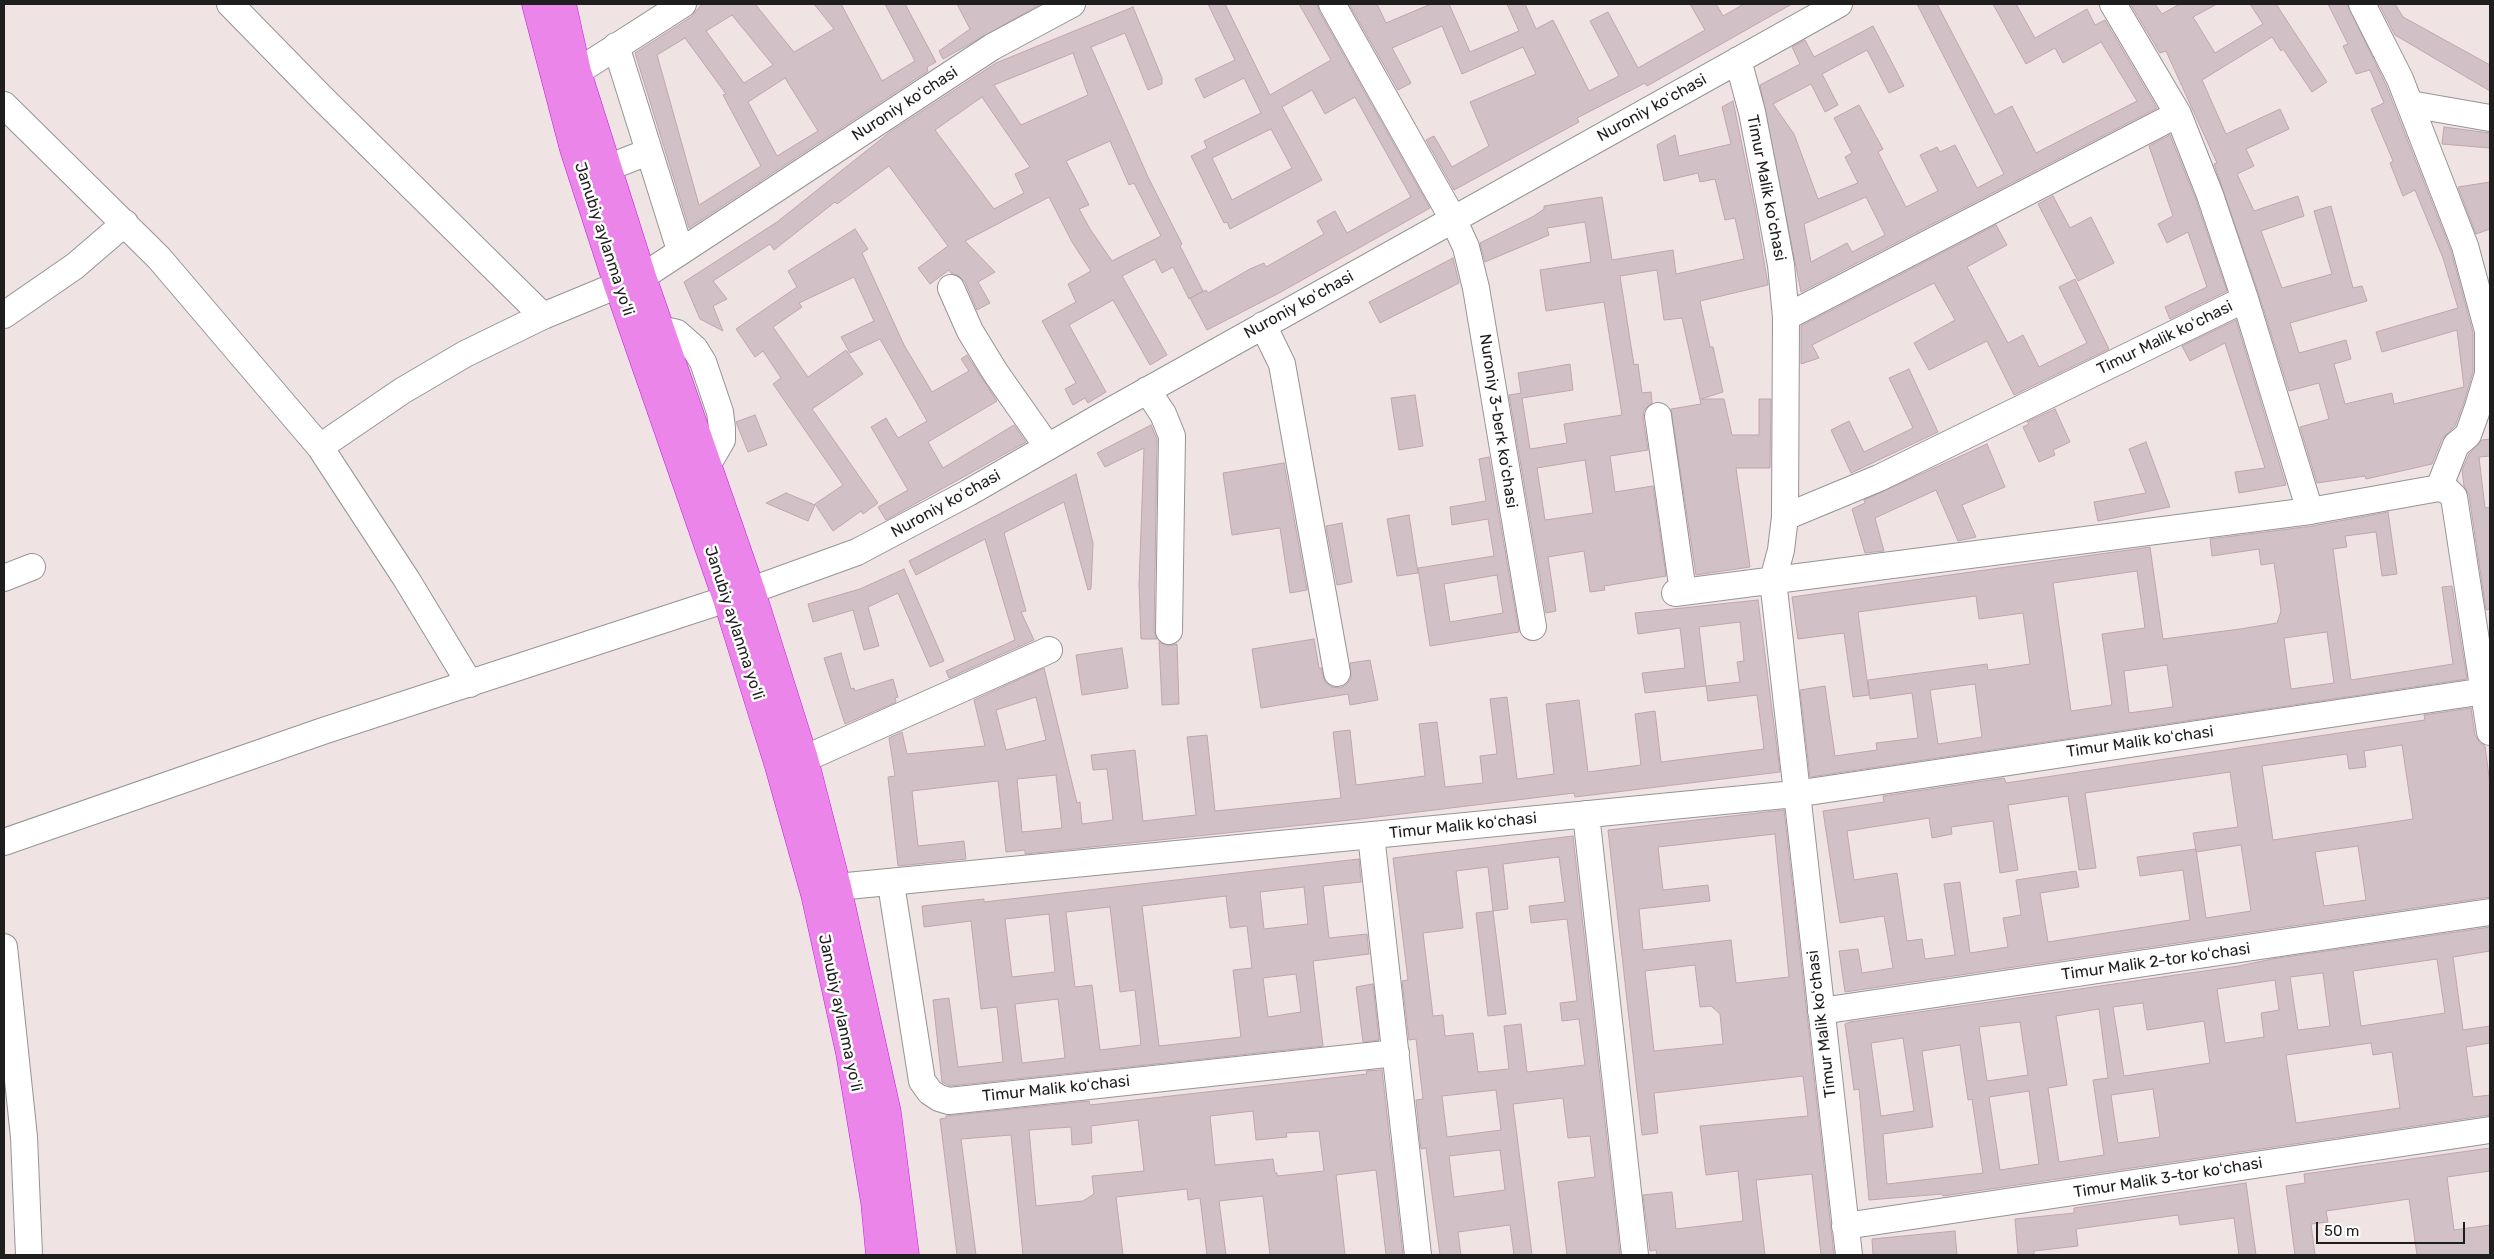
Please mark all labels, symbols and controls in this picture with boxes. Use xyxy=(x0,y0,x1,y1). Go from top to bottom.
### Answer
street label: Nuroniy koʻchasi xyxy=(849,63,961,145)
street label: Nuroniy koʻchasi xyxy=(1594,70,1710,146)
street label: Timur Malik koʻchasi xyxy=(1742,113,1790,263)
street label: Janubiy aylanma yoʻli xyxy=(570,160,638,318)
street label: Nuroniy koʻchasi xyxy=(1241,267,1357,343)
street label: Timur Malik koʻchasi xyxy=(2094,297,2236,379)
street label: Nuroniy 3-berk koʻchasi xyxy=(1475,332,1521,510)
street label: Nuroniy koʻchasi xyxy=(888,466,1004,542)
street label: Janubiy aylanma yoʻli xyxy=(700,544,768,702)
street label: Timur Malik koʻchasi xyxy=(2065,722,2215,762)
street label: Timur Malik koʻchasi xyxy=(1388,809,1538,843)
street label: Janubiy aylanma yoʻli xyxy=(814,933,866,1093)
street label: Timur Malik 2-tor koʻchasi xyxy=(2060,939,2252,985)
street label: Timur Malik koʻchasi xyxy=(1803,949,1841,1099)
street label: Timur Malik koʻchasi xyxy=(981,1072,1131,1106)
street label: Timur Malik 3-tor koʻchasi xyxy=(2072,1154,2264,1202)
scale bar xyxy=(2319,1212,2468,1244)
text: 50 m xyxy=(2324,1222,2359,1240)

